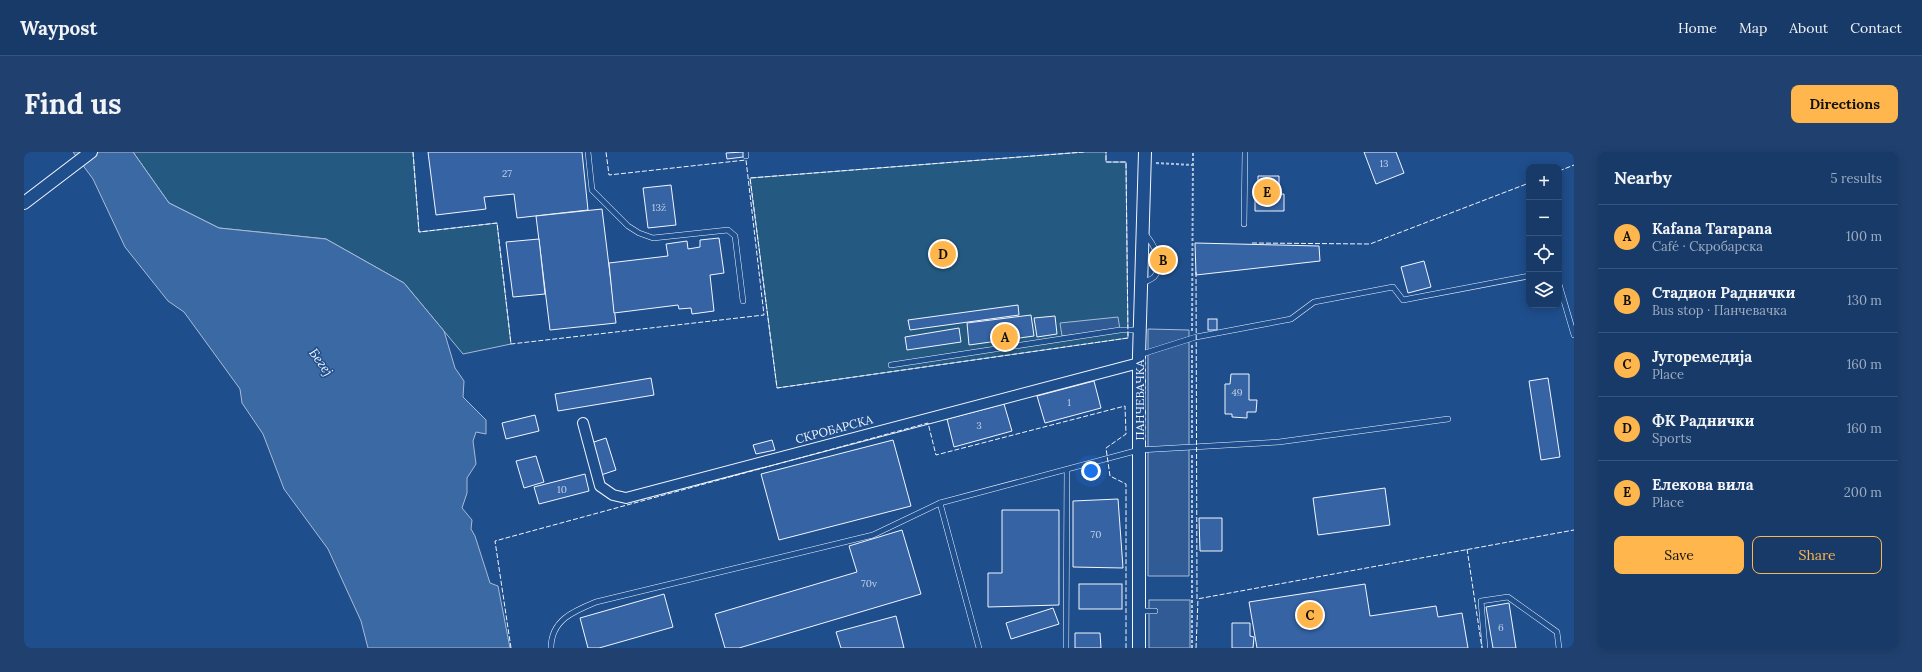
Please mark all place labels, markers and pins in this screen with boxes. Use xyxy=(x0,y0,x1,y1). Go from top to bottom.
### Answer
pin: E xyxy=(1254,177,1280,207)
pin: D xyxy=(930,239,956,269)
pin: B xyxy=(1150,245,1176,275)
pin: A xyxy=(992,322,1018,352)
pin: C xyxy=(1297,600,1323,630)

